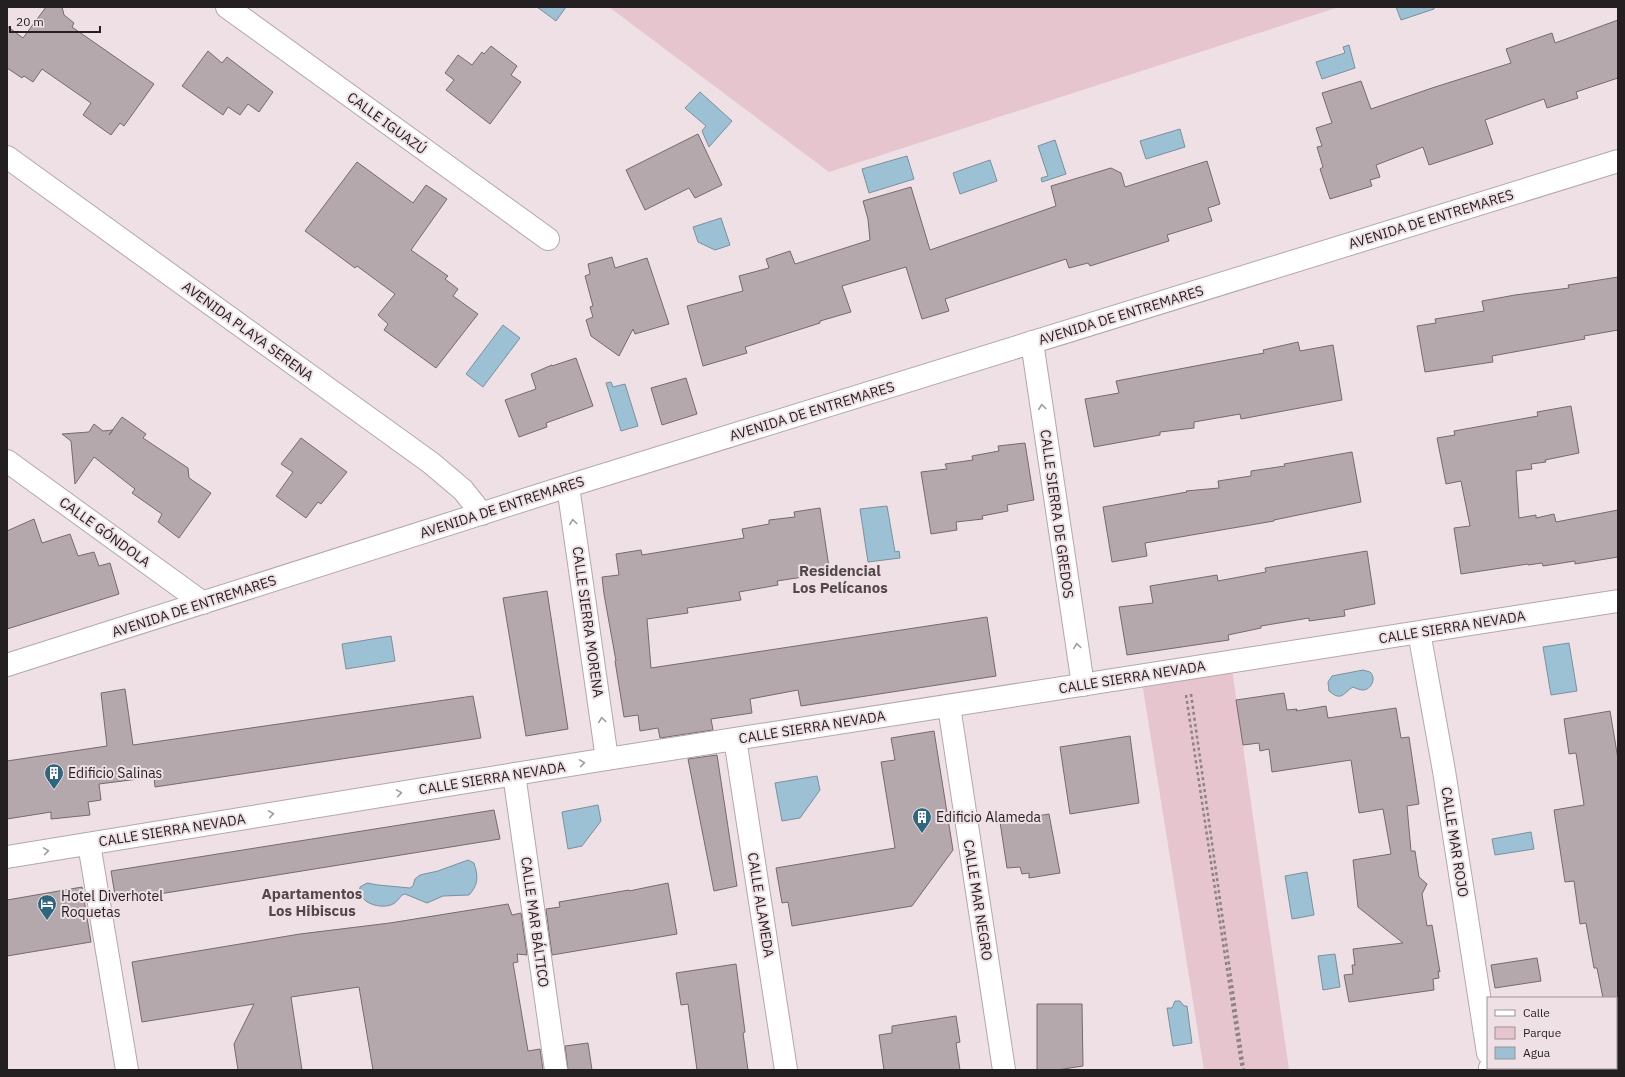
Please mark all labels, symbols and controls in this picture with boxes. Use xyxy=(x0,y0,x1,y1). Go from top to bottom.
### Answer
scale bar xyxy=(10,8,100,34)
text: 20 m xyxy=(16,14,44,29)
street label: CALLE IGUAZÚ xyxy=(344,87,431,158)
street label: AVENIDA DE ENTREMARES xyxy=(1346,185,1516,253)
street label: AVENIDA PLAYA SERENA xyxy=(179,277,317,385)
street label: AVENIDA DE ENTREMARES xyxy=(1036,281,1206,349)
street label: AVENIDA DE ENTREMARES xyxy=(727,377,897,445)
one-way arrow xyxy=(1038,404,1047,410)
street label: CALLE SIERRA DE GREDOS xyxy=(1036,428,1078,600)
street label: AVENIDA DE ENTREMARES xyxy=(418,472,586,542)
street label: CALLE GÓNDOLA xyxy=(56,492,155,571)
one-way arrow xyxy=(569,519,578,525)
street label: CALLE SIERRA MORENA xyxy=(568,545,608,699)
district label: Residencial Los Pelícanos xyxy=(792,561,888,597)
street label: AVENIDA DE ENTREMARES xyxy=(110,571,278,641)
street label: CALLE SIERRA NEVADA xyxy=(1377,607,1527,647)
one-way arrow xyxy=(1073,643,1082,649)
street label: CALLE SIERRA NEVADA xyxy=(1057,657,1207,697)
street label: CALLE SIERRA NEVADA xyxy=(737,707,887,747)
one-way arrow xyxy=(598,717,607,723)
street label: CALLE SIERRA NEVADA xyxy=(417,758,567,798)
one-way arrow xyxy=(579,759,585,768)
building icon: Edificio Salinas xyxy=(43,762,65,790)
place label: Edificio Salinas xyxy=(68,764,163,782)
street label: CALLE MAR ROJO xyxy=(1437,786,1473,898)
one-way arrow xyxy=(396,789,402,798)
building icon: Edificio Alameda xyxy=(911,806,933,834)
place label: Edificio Alameda xyxy=(936,808,1042,826)
street label: CALLE SIERRA NEVADA xyxy=(97,810,247,850)
one-way arrow xyxy=(267,810,274,819)
street label: CALLE MAR NEGRO xyxy=(960,838,996,962)
one-way arrow xyxy=(42,847,49,856)
street label: CALLE ALAMEDA xyxy=(744,851,778,959)
street label: CALLE MAR BÁLTICO xyxy=(517,855,554,989)
district label: Apartamentos Los Hibiscus xyxy=(262,884,363,920)
place label: Hotel Diverhotel Roquetas xyxy=(61,887,163,921)
hotel icon: Hotel Diverhotel Roquetas xyxy=(36,893,58,921)
legend xyxy=(1487,997,1617,1069)
text: Calle xyxy=(1523,1005,1550,1020)
text: Parque xyxy=(1523,1025,1562,1040)
text: Agua xyxy=(1523,1045,1551,1060)

